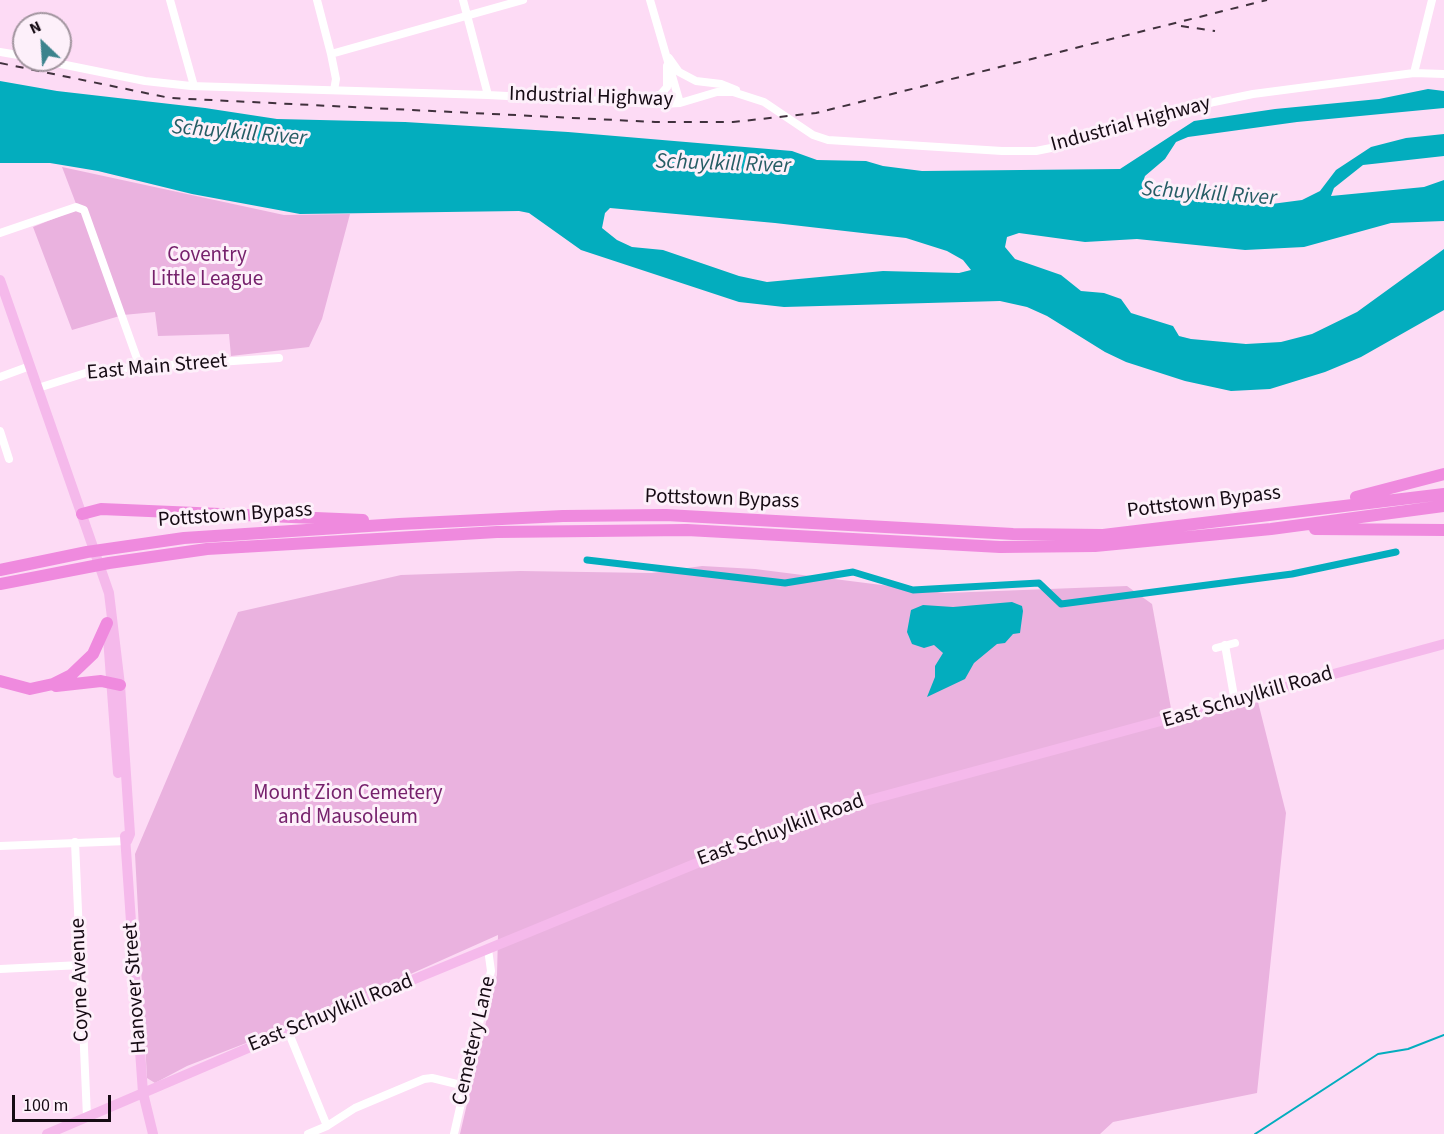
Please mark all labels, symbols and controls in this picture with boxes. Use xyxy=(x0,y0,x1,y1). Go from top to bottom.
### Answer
north arrow xyxy=(12,12,72,72)
text: N xyxy=(26,15,45,40)
street label: Industrial Highway xyxy=(508,83,674,113)
street label: Industrial Highway xyxy=(1048,92,1214,158)
water label: Schuylkill River xyxy=(170,115,308,153)
water label: Schuylkill River xyxy=(655,149,791,181)
water label: Schuylkill River xyxy=(1141,177,1277,213)
park label: Coventry Little League xyxy=(151,243,263,293)
street label: East Main Street xyxy=(86,349,228,387)
street label: Pottstown Bypass xyxy=(1126,481,1282,525)
street label: Pottstown Bypass xyxy=(644,485,800,515)
street label: Pottstown Bypass xyxy=(157,498,313,534)
street label: East Schuylkill Road xyxy=(1160,662,1336,734)
park label: Mount Zion Cemetery and Mausoleum xyxy=(253,781,443,831)
street label: East Schuylkill Road xyxy=(694,789,868,873)
street label: Coyne Avenue xyxy=(66,918,96,1042)
street label: Hanover Street xyxy=(119,922,153,1054)
street label: East Schuylkill Road xyxy=(245,969,417,1059)
street label: Cemetery Lane xyxy=(448,974,502,1108)
scale bar xyxy=(15,1083,114,1121)
text: 100 m xyxy=(23,1093,68,1118)

